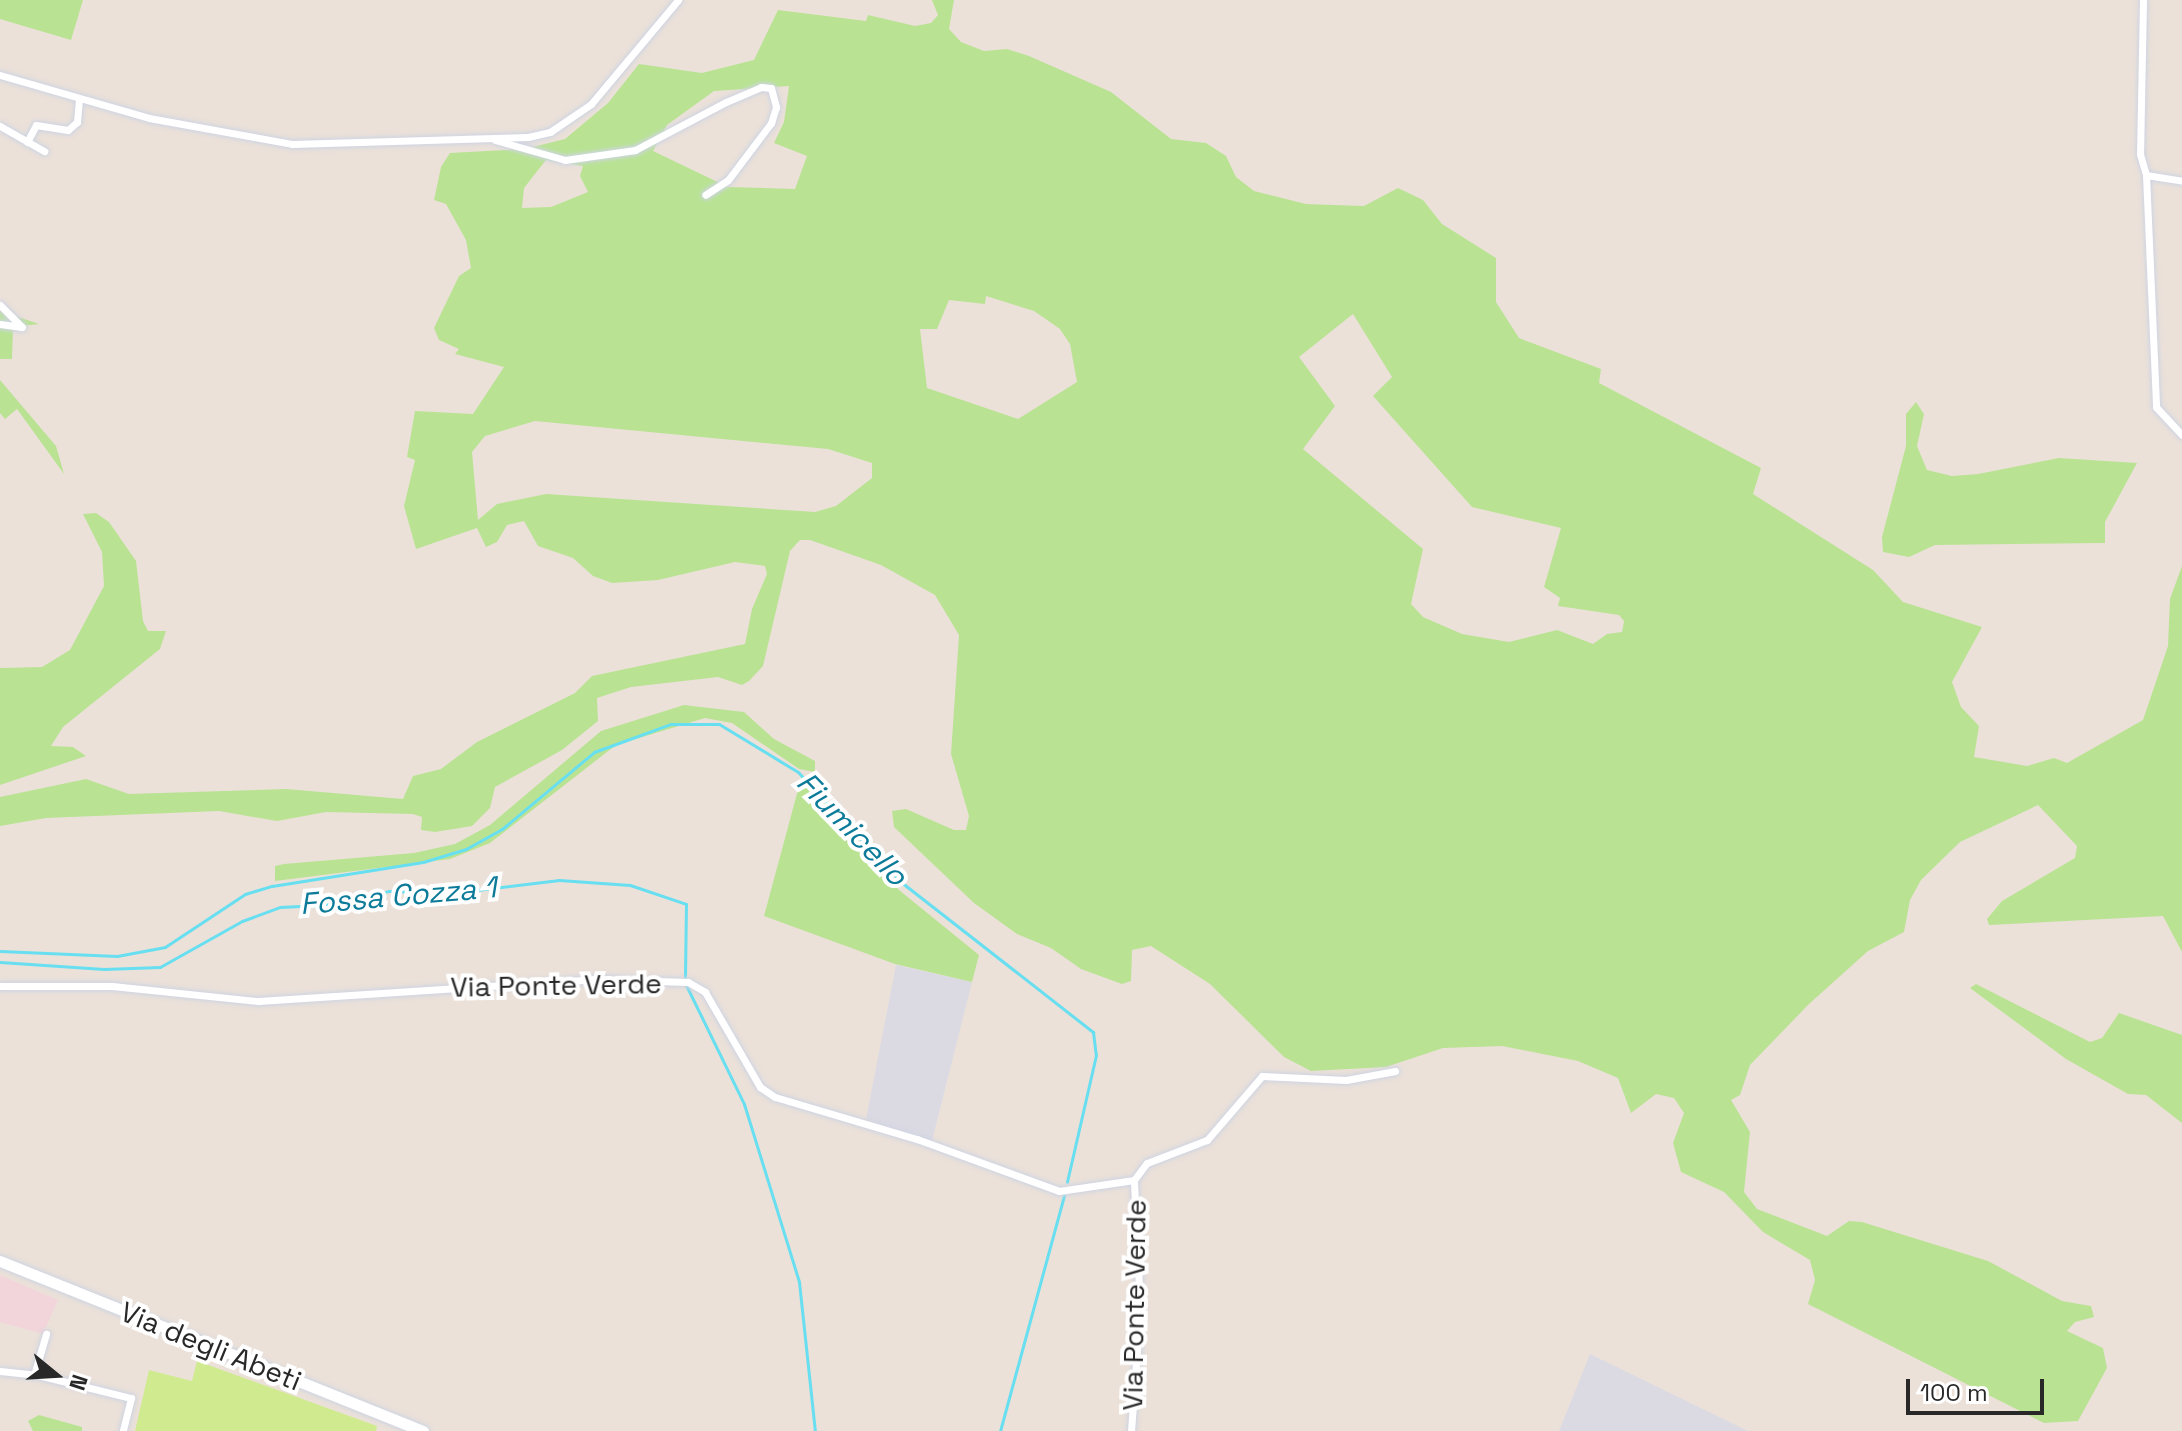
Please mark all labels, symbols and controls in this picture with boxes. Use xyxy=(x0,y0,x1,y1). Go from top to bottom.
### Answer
water label: Fiumicello xyxy=(789,765,915,893)
water label: Fossa Cozza 1 xyxy=(298,869,498,923)
street label: Via Ponte Verde xyxy=(450,966,662,1004)
street label: Via Ponte Verde xyxy=(1115,1199,1153,1411)
street label: Via degli Abeti xyxy=(115,1294,307,1398)
north arrow xyxy=(16,1335,96,1415)
scale bar xyxy=(1910,1363,2048,1413)
text: N xyxy=(63,1371,94,1394)
text: 100 m xyxy=(1920,1377,1988,1408)

